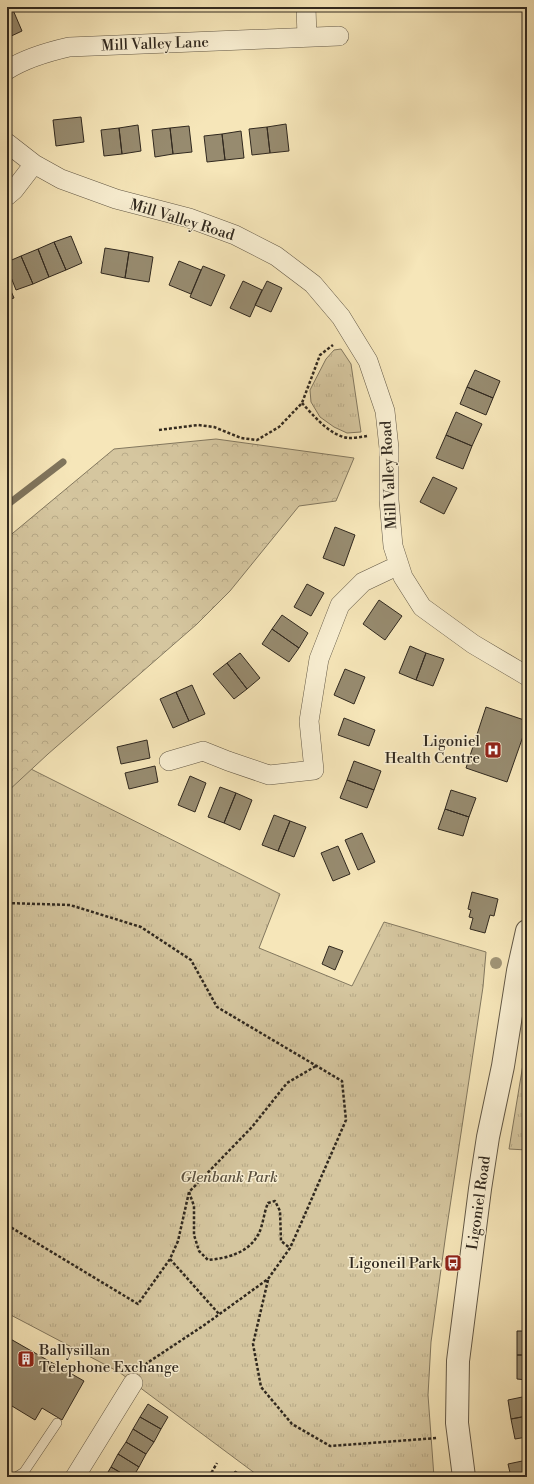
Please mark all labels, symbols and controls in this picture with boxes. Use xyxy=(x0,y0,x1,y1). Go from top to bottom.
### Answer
street label: Mill Valley Lane xyxy=(101,33,209,55)
street label: Mill Valley Road xyxy=(127,195,237,245)
street label: Mill Valley Road xyxy=(377,420,401,530)
place label: Ligoniel Health Centre xyxy=(385,732,481,768)
hospital icon: Ligoniel Health Centre xyxy=(483,740,503,760)
street label: Ligoniel Road xyxy=(463,1154,495,1251)
park label: Glenbank Park xyxy=(180,1168,278,1187)
bus stop icon: Ligoneil Park xyxy=(443,1253,463,1273)
place label: Ligoneil Park xyxy=(349,1254,441,1273)
place label: Ballysillan Telephone Exchange xyxy=(38,1341,179,1377)
building icon: Ballysillan Telephone Exchange xyxy=(16,1349,36,1369)

